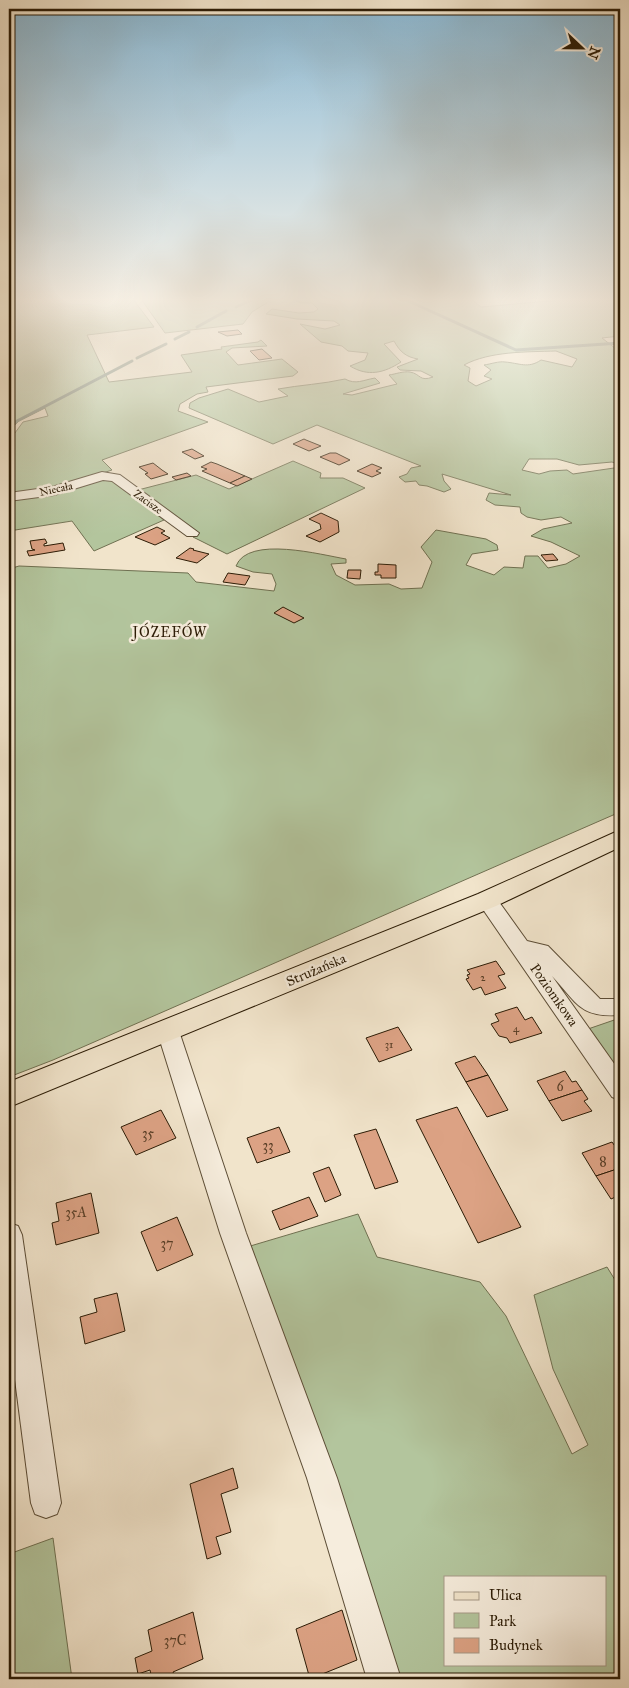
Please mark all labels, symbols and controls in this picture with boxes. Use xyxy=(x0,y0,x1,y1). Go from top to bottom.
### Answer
north arrow xyxy=(556,22,606,72)
text: N xyxy=(583,44,604,61)
street label: Niecała xyxy=(38,479,74,499)
street label: Zacisze xyxy=(131,487,165,517)
district label: JÓZEFÓW xyxy=(131,622,207,642)
street label: Strużańska xyxy=(284,950,349,990)
street label: Poziomkowa xyxy=(526,960,582,1030)
house number: 2 xyxy=(480,971,486,984)
house number: 4 xyxy=(513,1022,520,1035)
house number: 31 xyxy=(385,1038,393,1051)
house number: 6 xyxy=(556,1078,564,1095)
house number: 35 xyxy=(142,1125,155,1142)
house number: 33 xyxy=(262,1137,274,1154)
house number: 8 xyxy=(599,1153,607,1170)
house number: 35A xyxy=(65,1204,87,1221)
house number: 37 xyxy=(160,1235,174,1252)
legend xyxy=(444,1576,606,1666)
text: Ulica xyxy=(489,1586,522,1604)
text: Park xyxy=(489,1612,516,1630)
house number: 37C xyxy=(164,1632,186,1649)
text: Budynek xyxy=(489,1636,543,1654)

